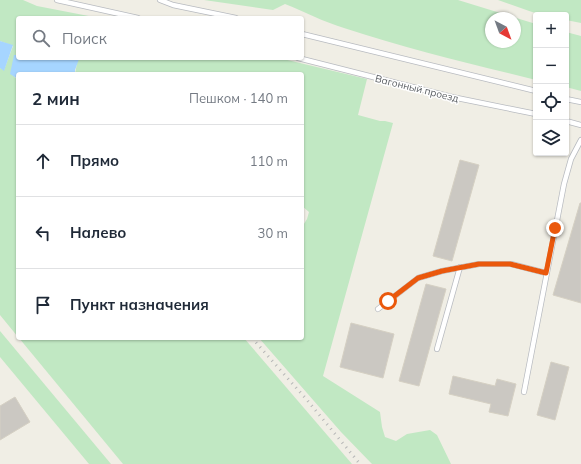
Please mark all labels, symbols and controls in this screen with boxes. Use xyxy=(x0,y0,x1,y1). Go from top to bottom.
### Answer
north arrow xyxy=(485,12,521,48)
map controls xyxy=(533,12,569,156)
button: + xyxy=(533,12,569,48)
search box xyxy=(16,16,304,60)
icon: search xyxy=(30,27,52,49)
text: Поиск xyxy=(62,29,107,48)
button: − xyxy=(533,48,569,84)
street label: Вагонный проезд xyxy=(374,72,460,105)
button: locate xyxy=(533,84,569,120)
text: 2 мин xyxy=(32,88,80,109)
text: Пешком · 140 m xyxy=(189,90,288,106)
button: layers xyxy=(533,120,569,156)
icon: ahead xyxy=(32,150,54,172)
text: Прямо xyxy=(70,151,119,170)
text: 110 m xyxy=(250,153,288,169)
route end xyxy=(546,219,564,237)
icon: left xyxy=(32,222,54,244)
text: Налево xyxy=(70,223,126,242)
text: 30 m xyxy=(258,225,288,241)
route start xyxy=(379,292,397,310)
icon: arrive xyxy=(32,294,54,316)
text: Пункт назначения xyxy=(70,295,209,314)

